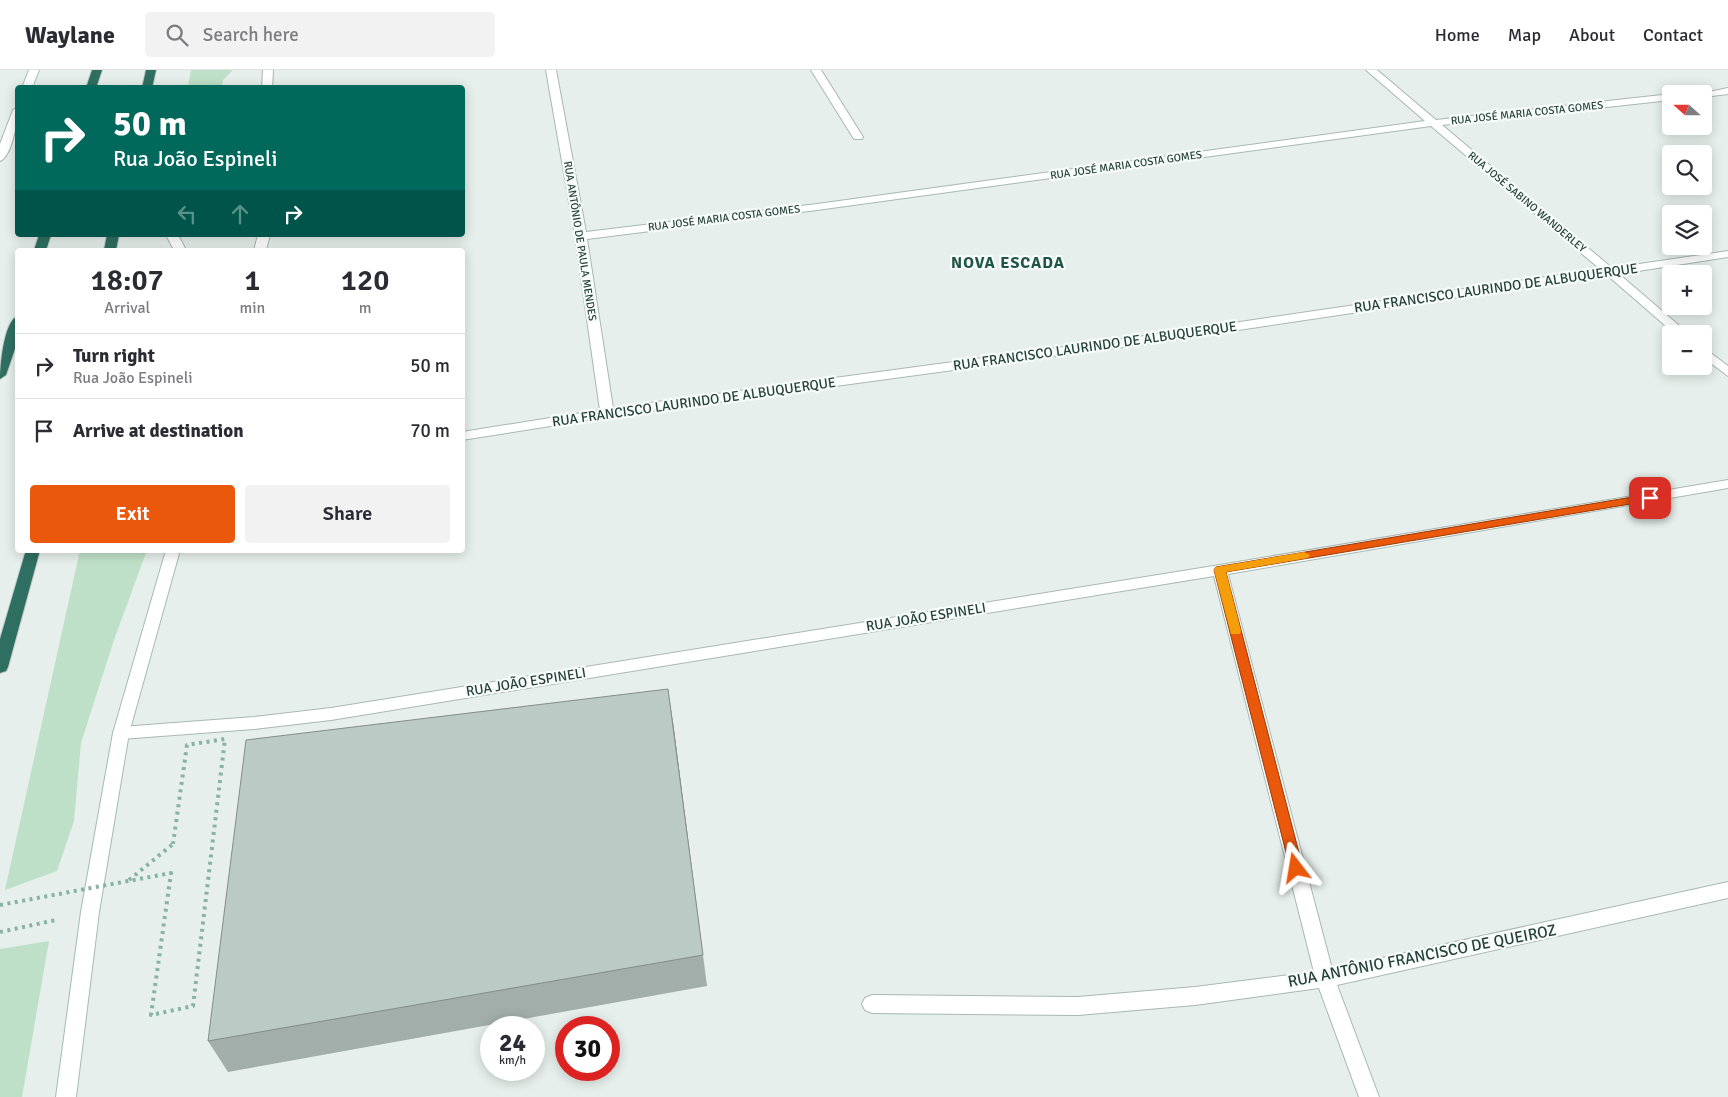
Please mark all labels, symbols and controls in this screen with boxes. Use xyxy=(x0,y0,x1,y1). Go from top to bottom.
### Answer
search box xyxy=(145,12,495,57)
text: Waylane xyxy=(25,20,115,50)
icon: search xyxy=(163,21,191,49)
text: Search here xyxy=(203,23,299,47)
text: Home xyxy=(1435,24,1480,46)
text: Map xyxy=(1508,24,1541,46)
text: About xyxy=(1569,24,1615,46)
text: Contact xyxy=(1643,24,1703,46)
north arrow xyxy=(1662,85,1712,135)
map controls xyxy=(1662,85,1712,375)
street label: RUA JOSÉ MARIA COSTA GOMES xyxy=(1450,98,1604,127)
text: 50 m xyxy=(113,102,187,145)
icon: right xyxy=(30,105,95,170)
text: Rua João Espineli xyxy=(113,145,277,172)
button: search xyxy=(1662,145,1712,195)
street label: RUA JOSÉ MARIA COSTA GOMES xyxy=(1049,147,1203,182)
street label: RUA JOSÉ SABINO WANDERLEY xyxy=(1465,148,1590,255)
street label: RUA ANTÔNIO DE PAULA MENDES xyxy=(561,160,600,322)
icon: left xyxy=(173,200,201,228)
icon: ahead xyxy=(226,200,254,228)
icon: right xyxy=(279,200,307,228)
street label: RUA JOSÉ MARIA COSTA GOMES xyxy=(647,201,801,234)
button: layers xyxy=(1662,205,1712,255)
district label: NOVA ESCADA xyxy=(951,253,1065,273)
street label: RUA FRANCISCO LAURINDO DE ALBUQUERQUE xyxy=(1353,260,1639,316)
text: 18:07 xyxy=(91,262,164,299)
text: 1 xyxy=(244,262,260,299)
text: 120 xyxy=(341,262,389,299)
button: + xyxy=(1662,265,1712,315)
text: Arrival xyxy=(104,298,150,318)
text: min xyxy=(239,298,265,318)
text: m xyxy=(359,298,371,318)
street label: RUA FRANCISCO LAURINDO DE ALBUQUERQUE xyxy=(952,318,1238,374)
button: − xyxy=(1662,325,1712,375)
text: Turn right xyxy=(73,344,155,368)
icon: right xyxy=(30,352,58,380)
text: 50 m xyxy=(410,354,450,378)
text: Rua João Espineli xyxy=(73,368,193,388)
street label: RUA FRANCISCO LAURINDO DE ALBUQUERQUE xyxy=(551,374,837,430)
icon: arrive xyxy=(30,417,58,445)
text: Arrive at destination xyxy=(73,419,244,443)
text: 70 m xyxy=(410,419,450,443)
pin xyxy=(1629,477,1671,519)
icon: arrive xyxy=(1636,484,1664,512)
button: Exit xyxy=(30,485,235,543)
button: Share xyxy=(245,485,450,543)
street label: RUA JOÃO ESPINELI xyxy=(865,599,987,635)
street label: RUA JOÃO ESPINELI xyxy=(465,664,587,700)
position arrow xyxy=(1269,841,1321,893)
street label: RUA ANTÔNIO FRANCISCO DE QUEIROZ xyxy=(1286,920,1558,992)
speed limit sign: 30 xyxy=(555,1016,620,1081)
text: 24 xyxy=(499,1027,526,1058)
text: km/h xyxy=(499,1053,526,1068)

